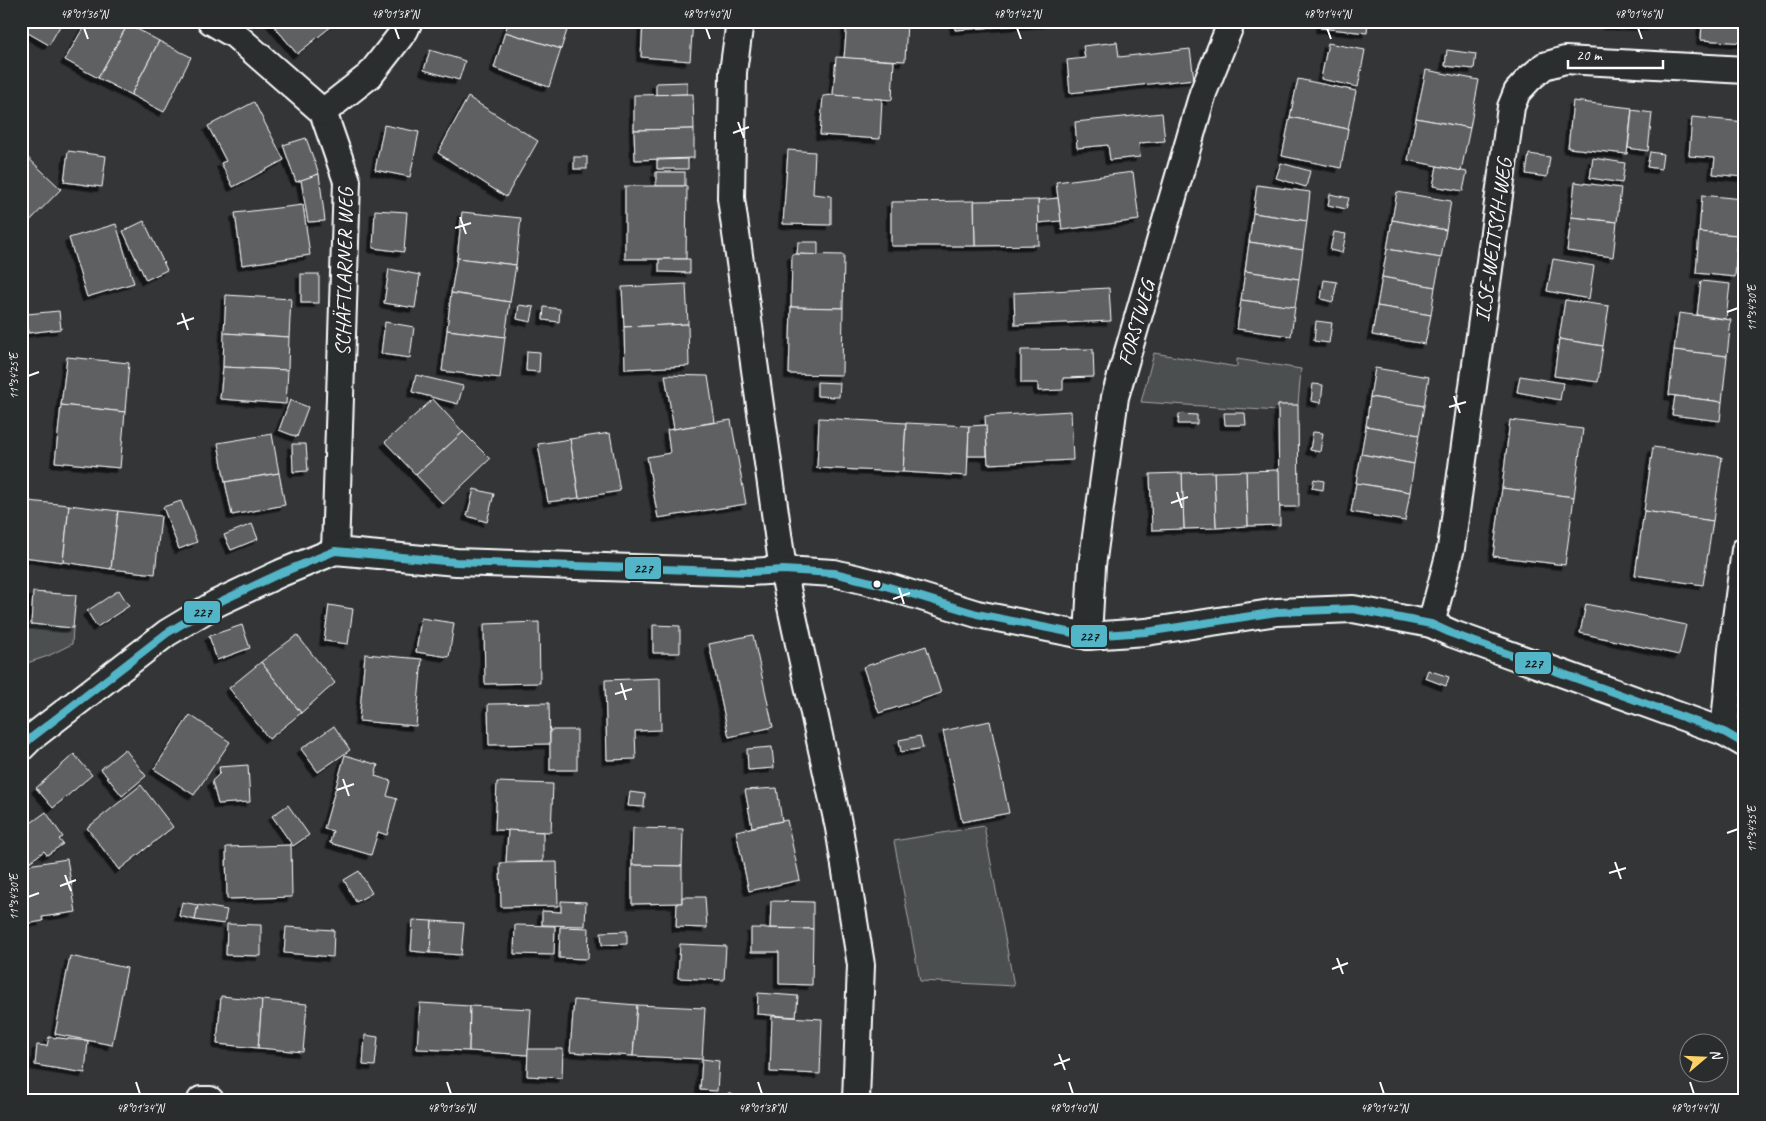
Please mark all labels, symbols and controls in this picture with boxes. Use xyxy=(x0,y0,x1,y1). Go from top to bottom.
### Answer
text: 48°01'36"N xyxy=(60,6,109,22)
text: 48°01'38"N xyxy=(371,6,420,22)
text: 48°01'40"N xyxy=(682,6,731,22)
text: 48°01'42"N xyxy=(993,6,1042,22)
text: 48°01'44"N xyxy=(1303,6,1352,22)
text: 48°01'46"N xyxy=(1614,6,1663,22)
scale bar xyxy=(1568,38,1664,70)
text: 20 m xyxy=(1576,46,1603,65)
street label: ILSE-WEITSCH-WEG xyxy=(1469,154,1518,323)
street label: SCHÄFTLARNER WEG xyxy=(330,185,359,356)
street label: FORSTWEG xyxy=(1112,274,1161,368)
text: 11°34'30"E xyxy=(1744,283,1760,331)
text: 11°34'25"E xyxy=(6,351,22,399)
line badge: 227 xyxy=(624,556,662,580)
text: 227 xyxy=(634,560,654,577)
unlabelled marker xyxy=(872,579,882,589)
line badge: 227 xyxy=(183,600,221,624)
text: 227 xyxy=(193,604,213,621)
line badge: 227 xyxy=(1070,624,1108,648)
text: 227 xyxy=(1080,628,1100,645)
line badge: 227 xyxy=(1514,651,1552,675)
text: 227 xyxy=(1524,655,1544,672)
text: 11°34'35"E xyxy=(1744,804,1760,852)
text: 11°34'30"E xyxy=(6,872,22,920)
north arrow xyxy=(1678,1034,1728,1084)
text: N xyxy=(1706,1047,1726,1063)
text: 48°01'34"N xyxy=(116,1100,165,1116)
text: 48°01'36"N xyxy=(427,1100,476,1116)
text: 48°01'38"N xyxy=(738,1100,787,1116)
text: 48°01'40"N xyxy=(1049,1100,1098,1116)
text: 48°01'42"N xyxy=(1360,1100,1409,1116)
text: 48°01'44"N xyxy=(1670,1100,1719,1116)

